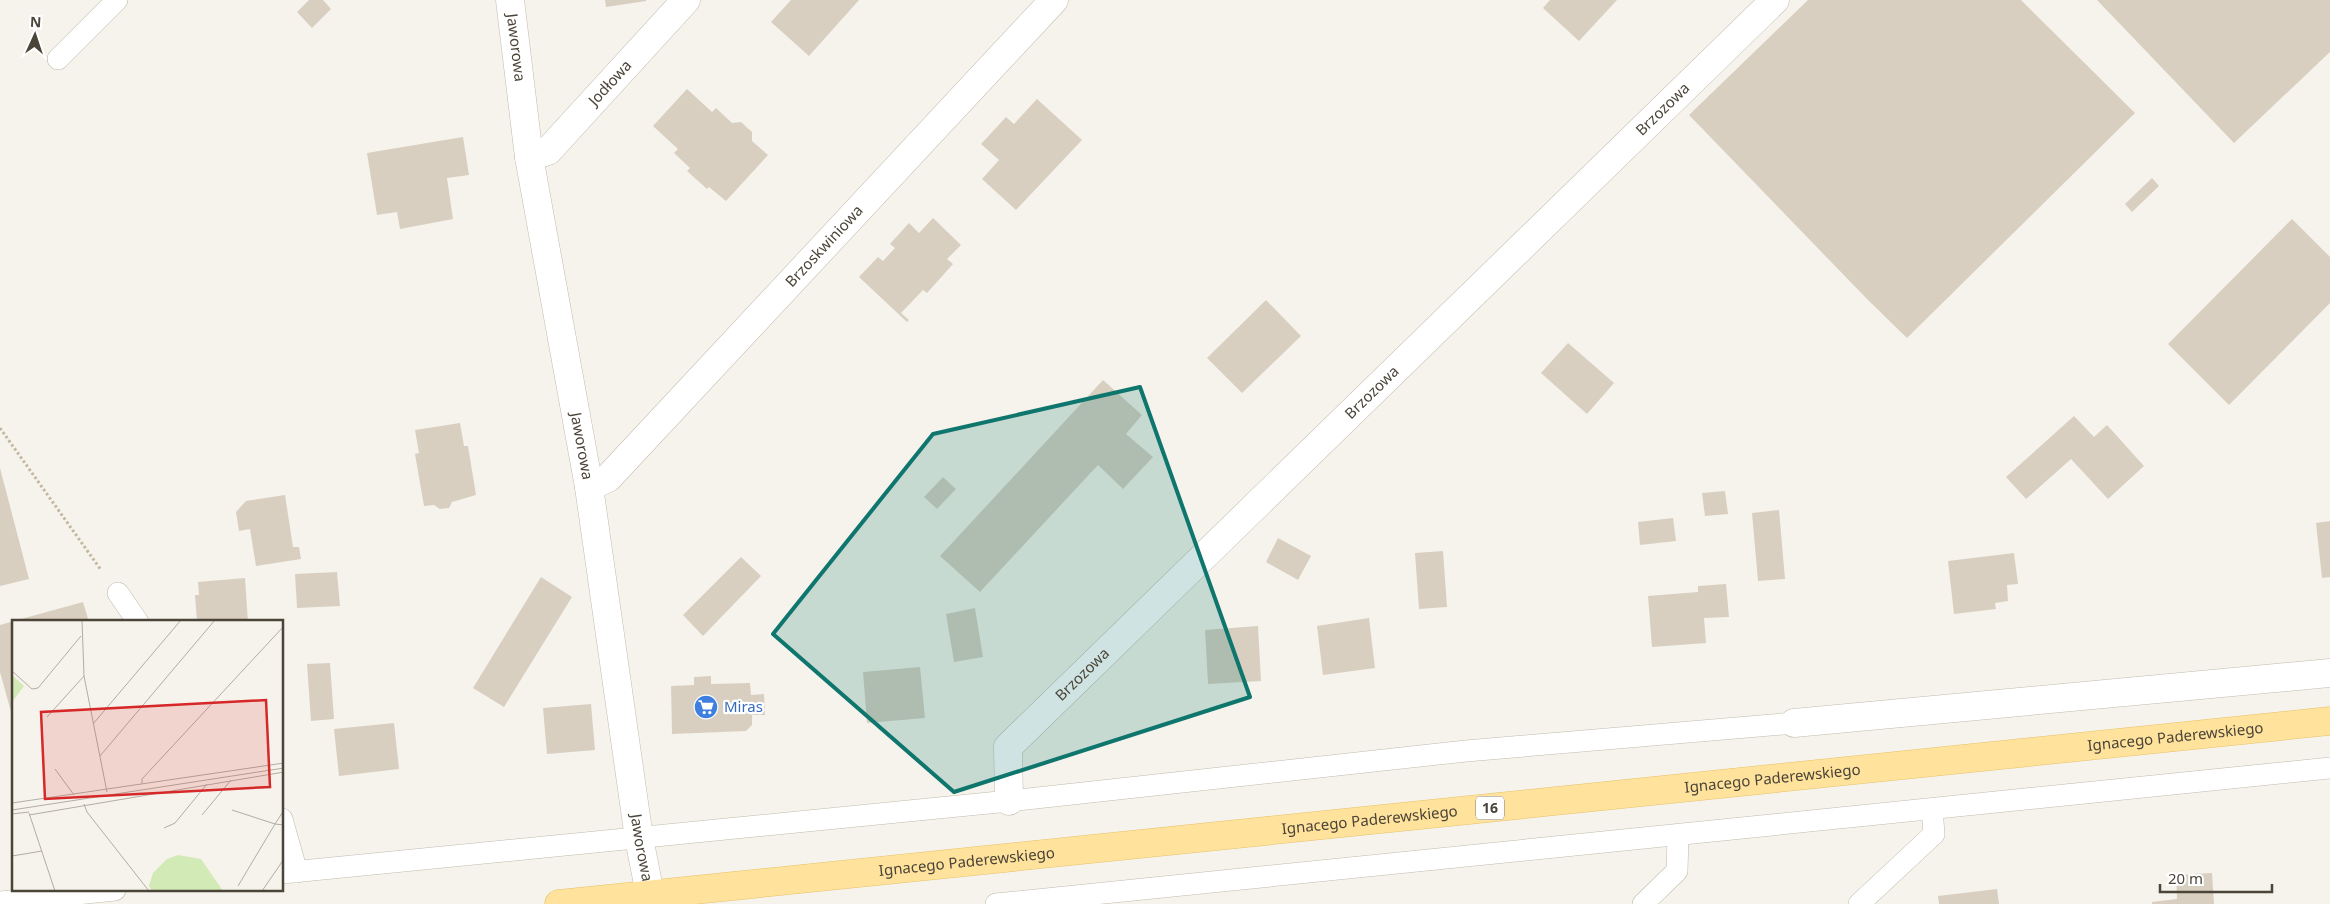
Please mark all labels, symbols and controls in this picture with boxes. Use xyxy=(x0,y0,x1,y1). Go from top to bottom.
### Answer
north arrow xyxy=(10,10,60,60)
street label: Jaworowa xyxy=(502,10,531,83)
text: N xyxy=(30,12,42,31)
street label: Jodłowa xyxy=(582,55,635,111)
street label: Brzozowa xyxy=(1631,78,1693,139)
street label: Brzoskwiniowa xyxy=(780,200,867,291)
street label: Brzozowa xyxy=(1340,361,1403,423)
street label: Jaworowa xyxy=(566,409,598,481)
inset map xyxy=(12,620,284,892)
street label: Brzozowa xyxy=(1050,643,1113,705)
supermarket icon: Miras xyxy=(693,694,719,720)
place label: Miras xyxy=(724,696,763,716)
street label: Ignacego Paderewskiego xyxy=(2086,717,2264,755)
street label: Ignacego Paderewskiego xyxy=(1683,759,1861,797)
road number: 16 xyxy=(1476,796,1504,820)
street label: Ignacego Paderewskiego xyxy=(1281,800,1459,838)
street label: Jaworowa xyxy=(626,810,658,883)
street label: Ignacego Paderewskiego xyxy=(878,842,1056,880)
scale bar xyxy=(2160,862,2272,894)
text: 20 m xyxy=(2168,868,2203,888)

